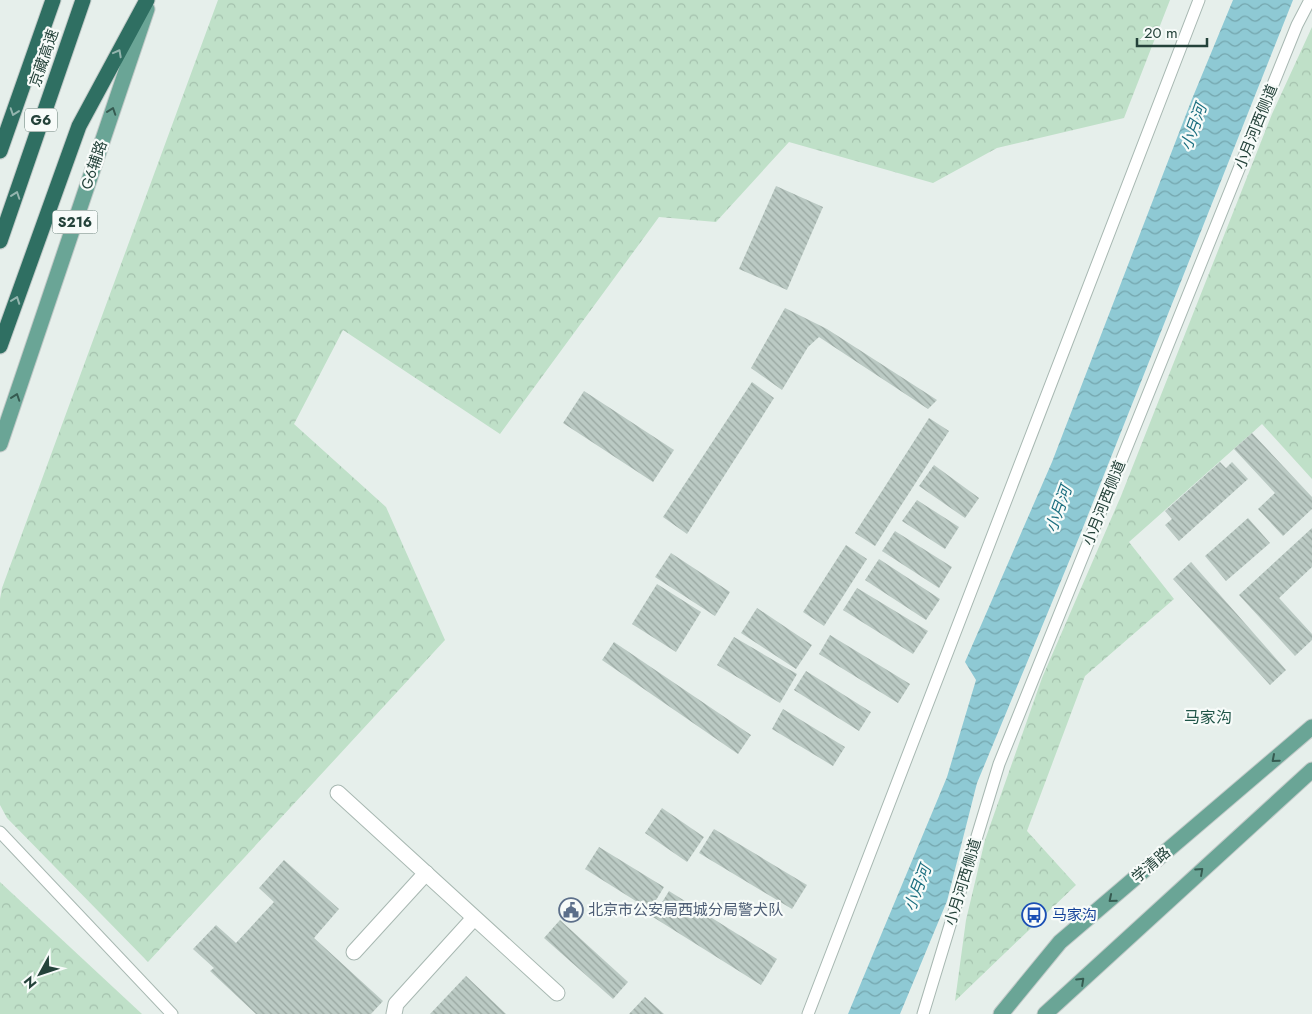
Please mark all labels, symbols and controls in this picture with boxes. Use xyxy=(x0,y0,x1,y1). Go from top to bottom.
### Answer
scale bar xyxy=(1137,15,1207,47)
text: 20 m xyxy=(1144,22,1178,44)
street label: 京藏高速 xyxy=(24,26,64,90)
one-way arrow xyxy=(112,50,122,59)
street label: 小月河西侧道 xyxy=(1229,81,1283,173)
water label: 小月河 xyxy=(1174,98,1214,154)
one-way arrow xyxy=(10,107,20,116)
one-way arrow xyxy=(107,107,117,115)
road number: G6 xyxy=(25,108,57,132)
street label: G6辅路 xyxy=(75,138,113,192)
one-way arrow xyxy=(10,191,20,200)
road number: S216 xyxy=(52,210,98,233)
one-way arrow xyxy=(10,296,20,305)
one-way arrow xyxy=(10,394,20,402)
street label: 小月河西侧道 xyxy=(1077,457,1131,549)
water label: 小月河 xyxy=(1039,480,1079,536)
district label: 马家沟 xyxy=(1184,706,1232,729)
one-way arrow xyxy=(1272,753,1281,761)
street label: 小月河西侧道 xyxy=(939,836,987,928)
street label: 学清路 xyxy=(1127,842,1175,888)
water label: 小月河 xyxy=(898,859,938,915)
one-way arrow xyxy=(1195,868,1204,877)
one-way arrow xyxy=(1109,893,1118,901)
public building icon: 北京市公安局西城分局警犬队 xyxy=(558,897,584,923)
place label: 北京市公安局西城分局警犬队 xyxy=(588,899,783,921)
bus stop icon: 马家沟 xyxy=(1021,902,1047,928)
place label: 马家沟 xyxy=(1052,904,1097,926)
north arrow xyxy=(15,949,65,999)
text: N xyxy=(19,972,41,993)
one-way arrow xyxy=(1075,978,1084,987)

